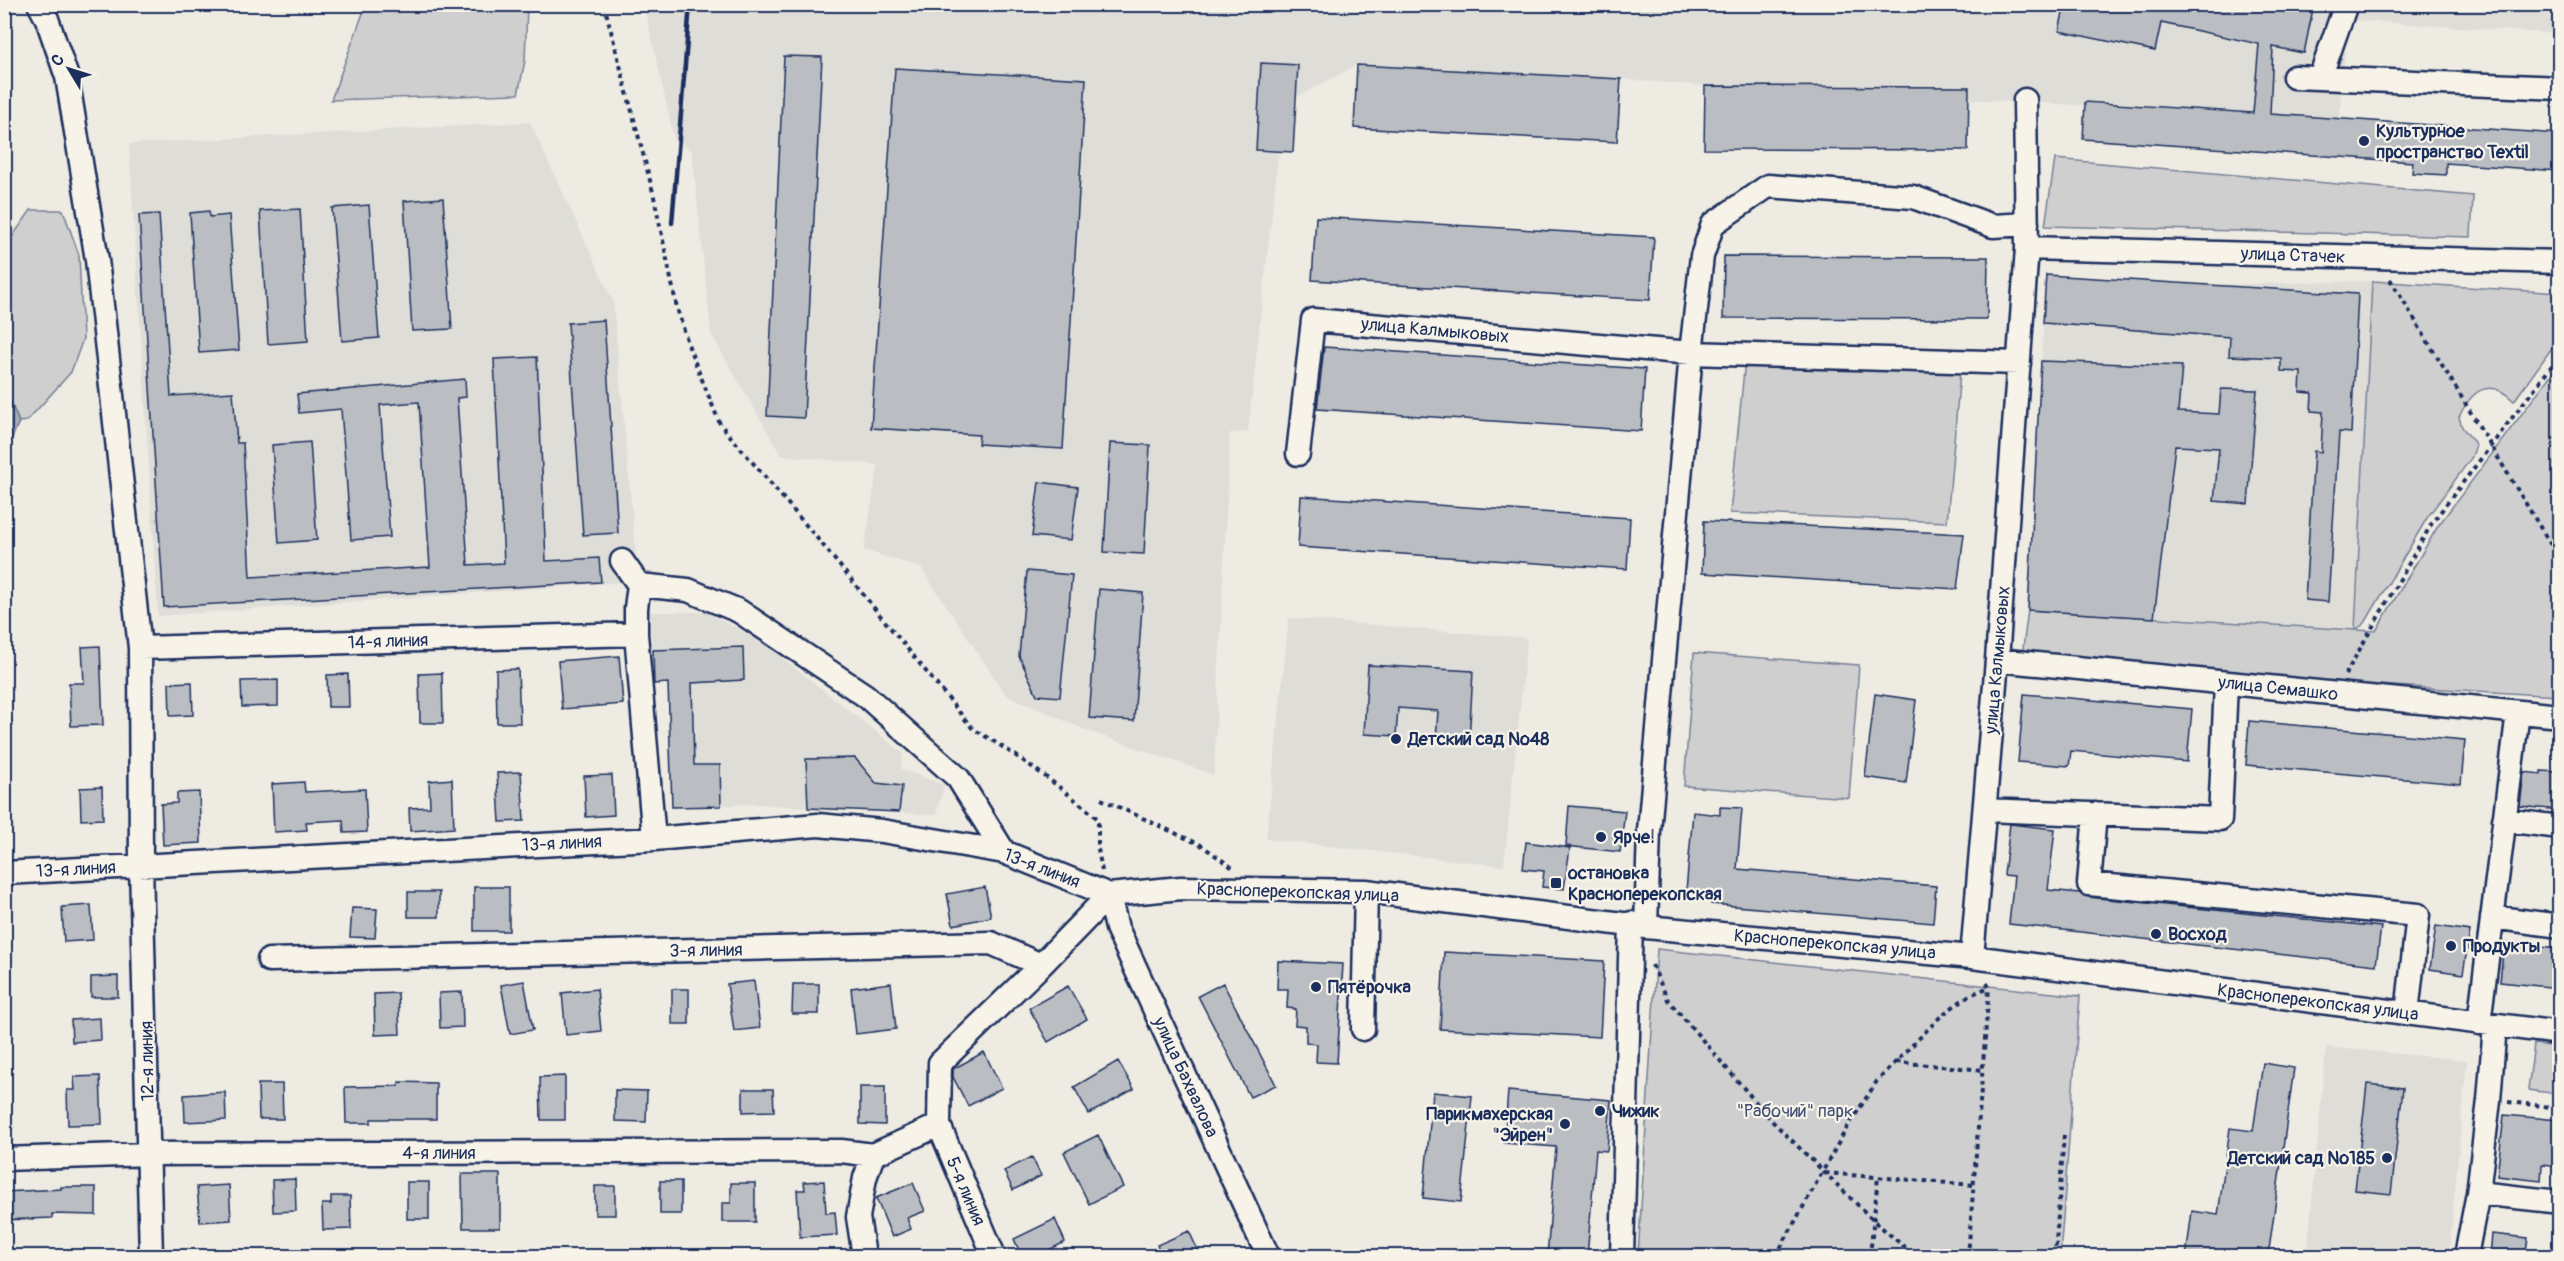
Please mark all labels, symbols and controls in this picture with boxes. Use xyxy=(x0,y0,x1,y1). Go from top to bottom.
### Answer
north arrow xyxy=(39,39,99,99)
text: С xyxy=(47,50,69,70)
place label: Культурное пространство Textil xyxy=(2376,120,2529,164)
marker: Культурное пространство Textil xyxy=(2357,134,2371,148)
street label: улица Стачек xyxy=(2239,242,2346,269)
street label: улица Калмыковых xyxy=(1359,312,1510,348)
street label: улица Калмыковых xyxy=(1979,585,2015,736)
street label: 14-я линия xyxy=(347,629,429,654)
street label: улица Семашко xyxy=(2216,671,2339,706)
place label: Детский сад №48 xyxy=(1407,728,1549,751)
marker: Детский сад №48 xyxy=(1389,732,1403,746)
place label: Ярче! xyxy=(1613,826,1655,849)
street label: 13-я линия xyxy=(521,830,603,857)
marker: Ярче! xyxy=(1594,830,1608,844)
street label: 13-я линия xyxy=(1000,843,1083,894)
street label: 13-я линия xyxy=(35,856,117,883)
place label: остановка Красноперекопская xyxy=(1567,862,1722,906)
marker: остановка Красноперекопская xyxy=(1549,876,1563,890)
street label: Красноперекопская улица xyxy=(1196,877,1400,908)
place label: Восход xyxy=(2168,923,2227,946)
street label: Красноперекопская улица xyxy=(1733,924,1937,965)
marker: Восход xyxy=(2149,927,2163,941)
place label: Продукты xyxy=(2463,935,2540,958)
street label: 3-я линия xyxy=(669,938,743,963)
marker: Продукты xyxy=(2444,939,2458,953)
place label: Пятёрочка xyxy=(1328,976,1412,999)
street label: Красноперекопская улица xyxy=(2216,979,2420,1026)
marker: Пятёрочка xyxy=(1309,980,1323,994)
street label: улица Бахвалова xyxy=(1147,1012,1224,1141)
street label: 12-я линия xyxy=(135,1021,160,1101)
place label: Чижик xyxy=(1612,1100,1660,1123)
park label: "Рабочий" парк xyxy=(1737,1100,1853,1123)
place label: Парикмахерская "Эйрен" xyxy=(1426,1103,1553,1147)
marker: Чижик xyxy=(1593,1104,1607,1118)
marker: Парикмахерская "Эйрен" xyxy=(1558,1117,1572,1131)
street label: 4-я линия xyxy=(402,1142,476,1165)
place label: Детский сад №185 xyxy=(2226,1147,2375,1170)
marker: Детский сад №185 xyxy=(2380,1151,2394,1165)
street label: 5-я линия xyxy=(941,1153,990,1229)

